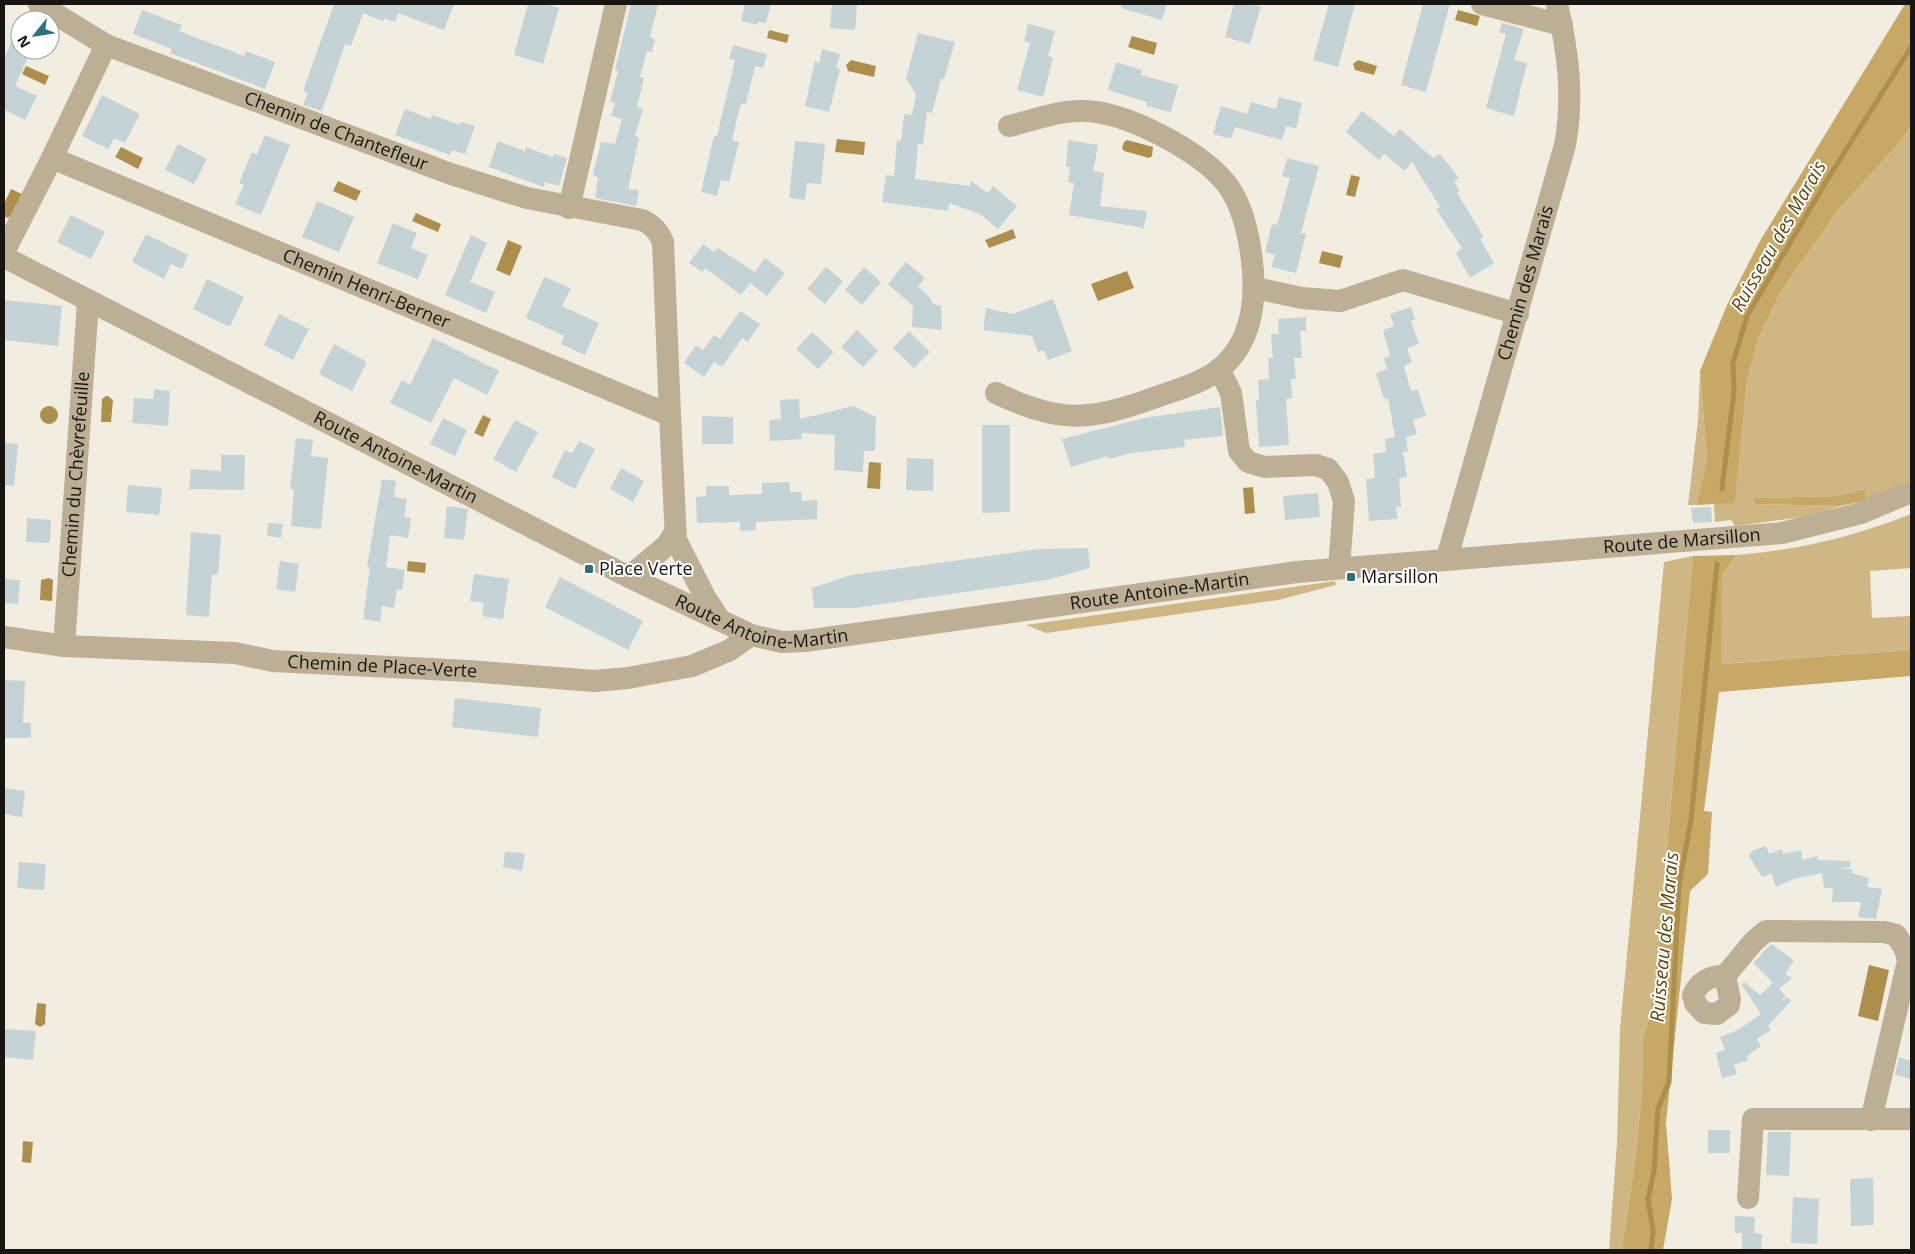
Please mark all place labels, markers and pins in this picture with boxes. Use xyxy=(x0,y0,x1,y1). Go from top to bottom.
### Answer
place label: Place Verte xyxy=(599,556,693,580)
marker: Place Verte xyxy=(583,563,595,575)
place label: Marsillon xyxy=(1361,564,1439,588)
marker: Marsillon xyxy=(1345,571,1357,583)

